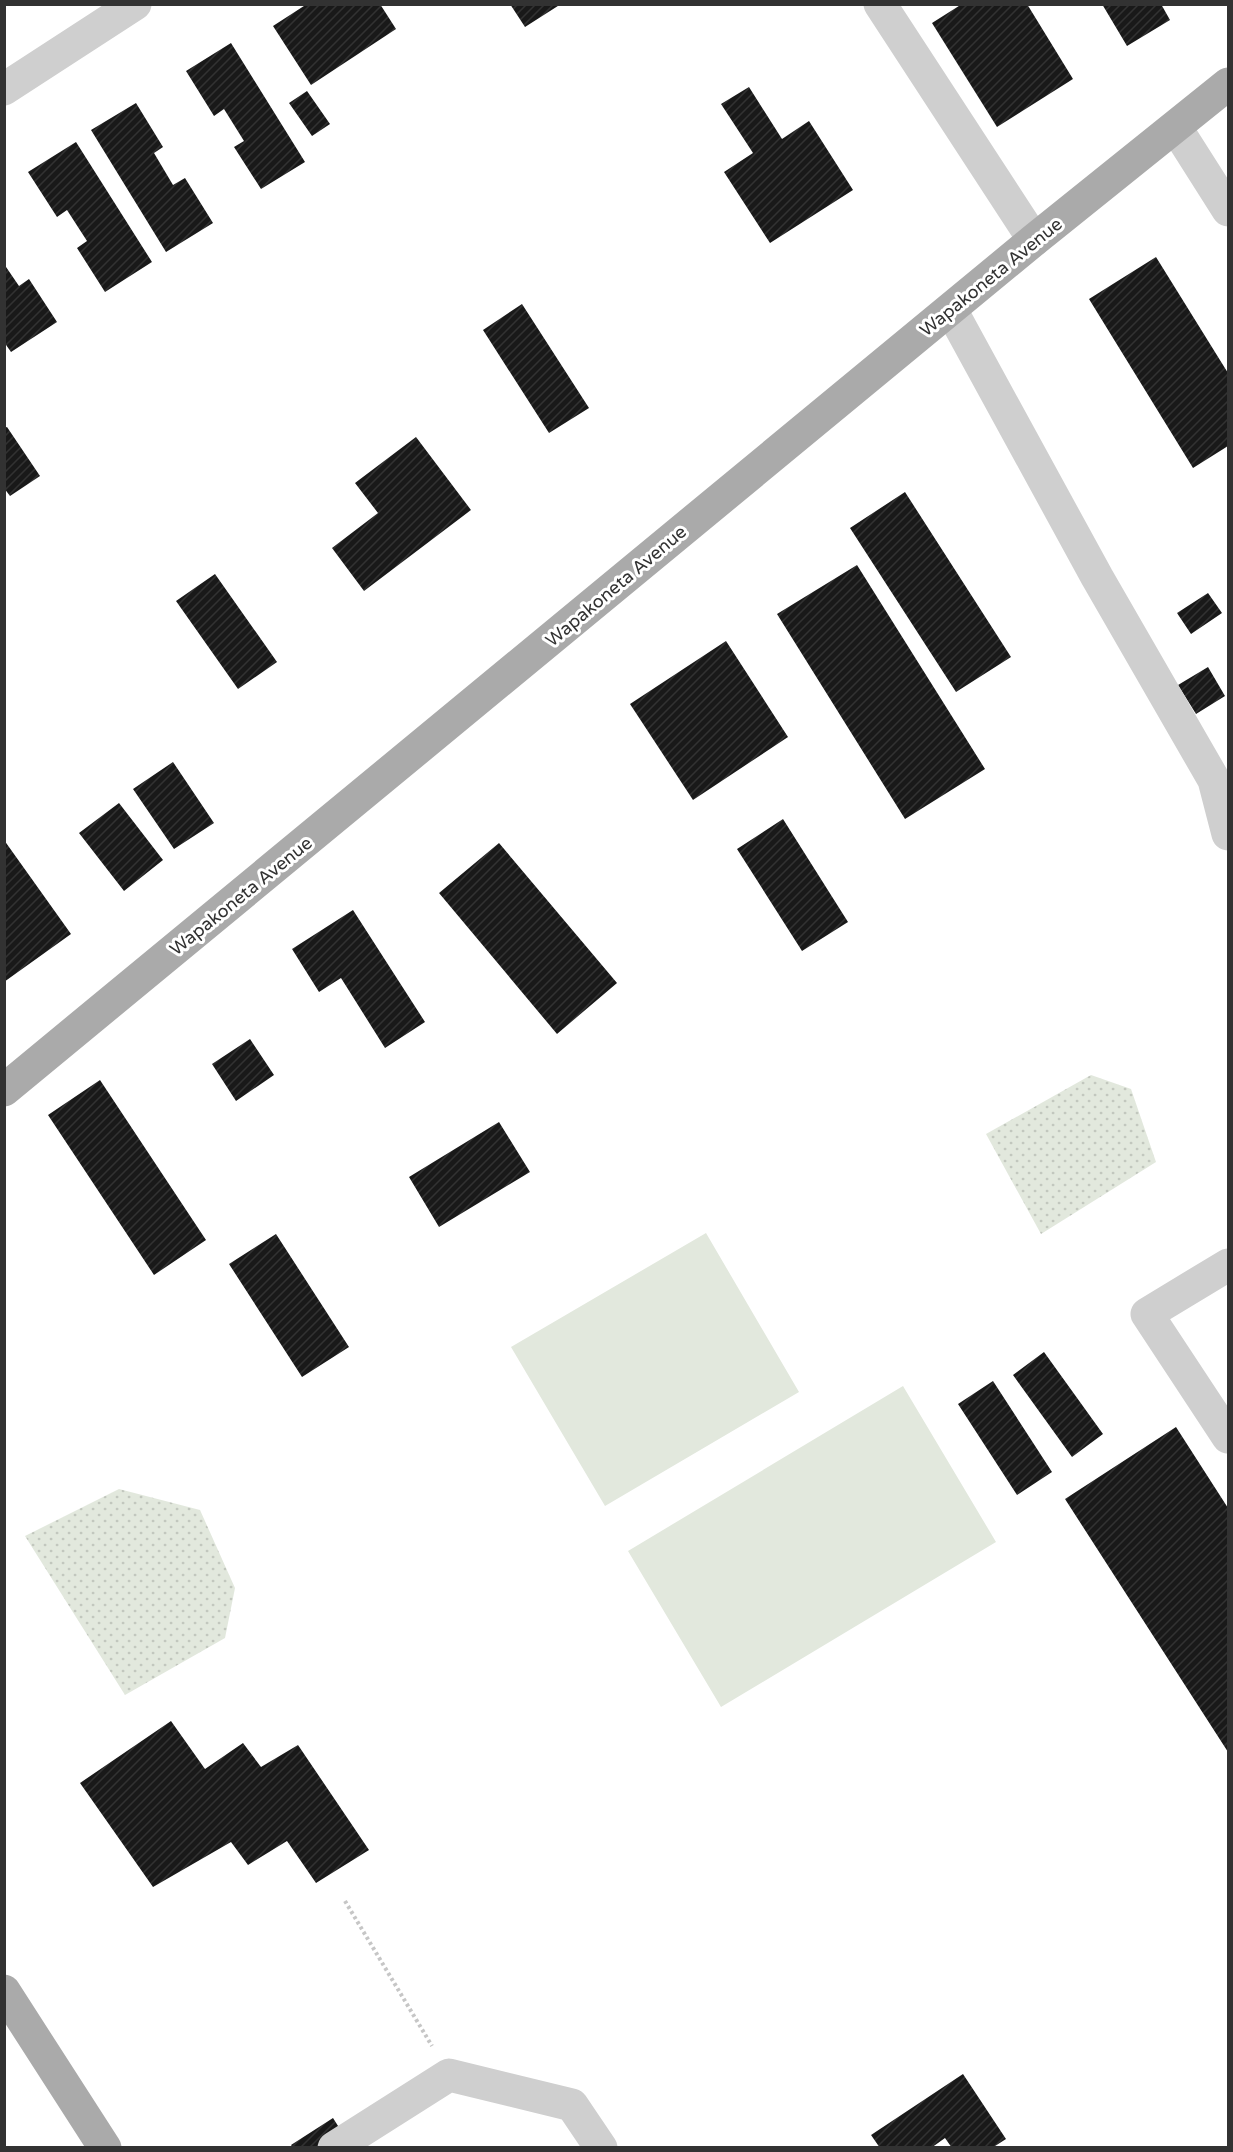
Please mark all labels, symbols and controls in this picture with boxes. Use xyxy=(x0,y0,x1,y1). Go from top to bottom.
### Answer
street label: Wapakoneta Avenue xyxy=(915,213,1067,341)
street label: Wapakoneta Avenue xyxy=(541,521,691,651)
street label: Wapakoneta Avenue xyxy=(165,832,317,960)

